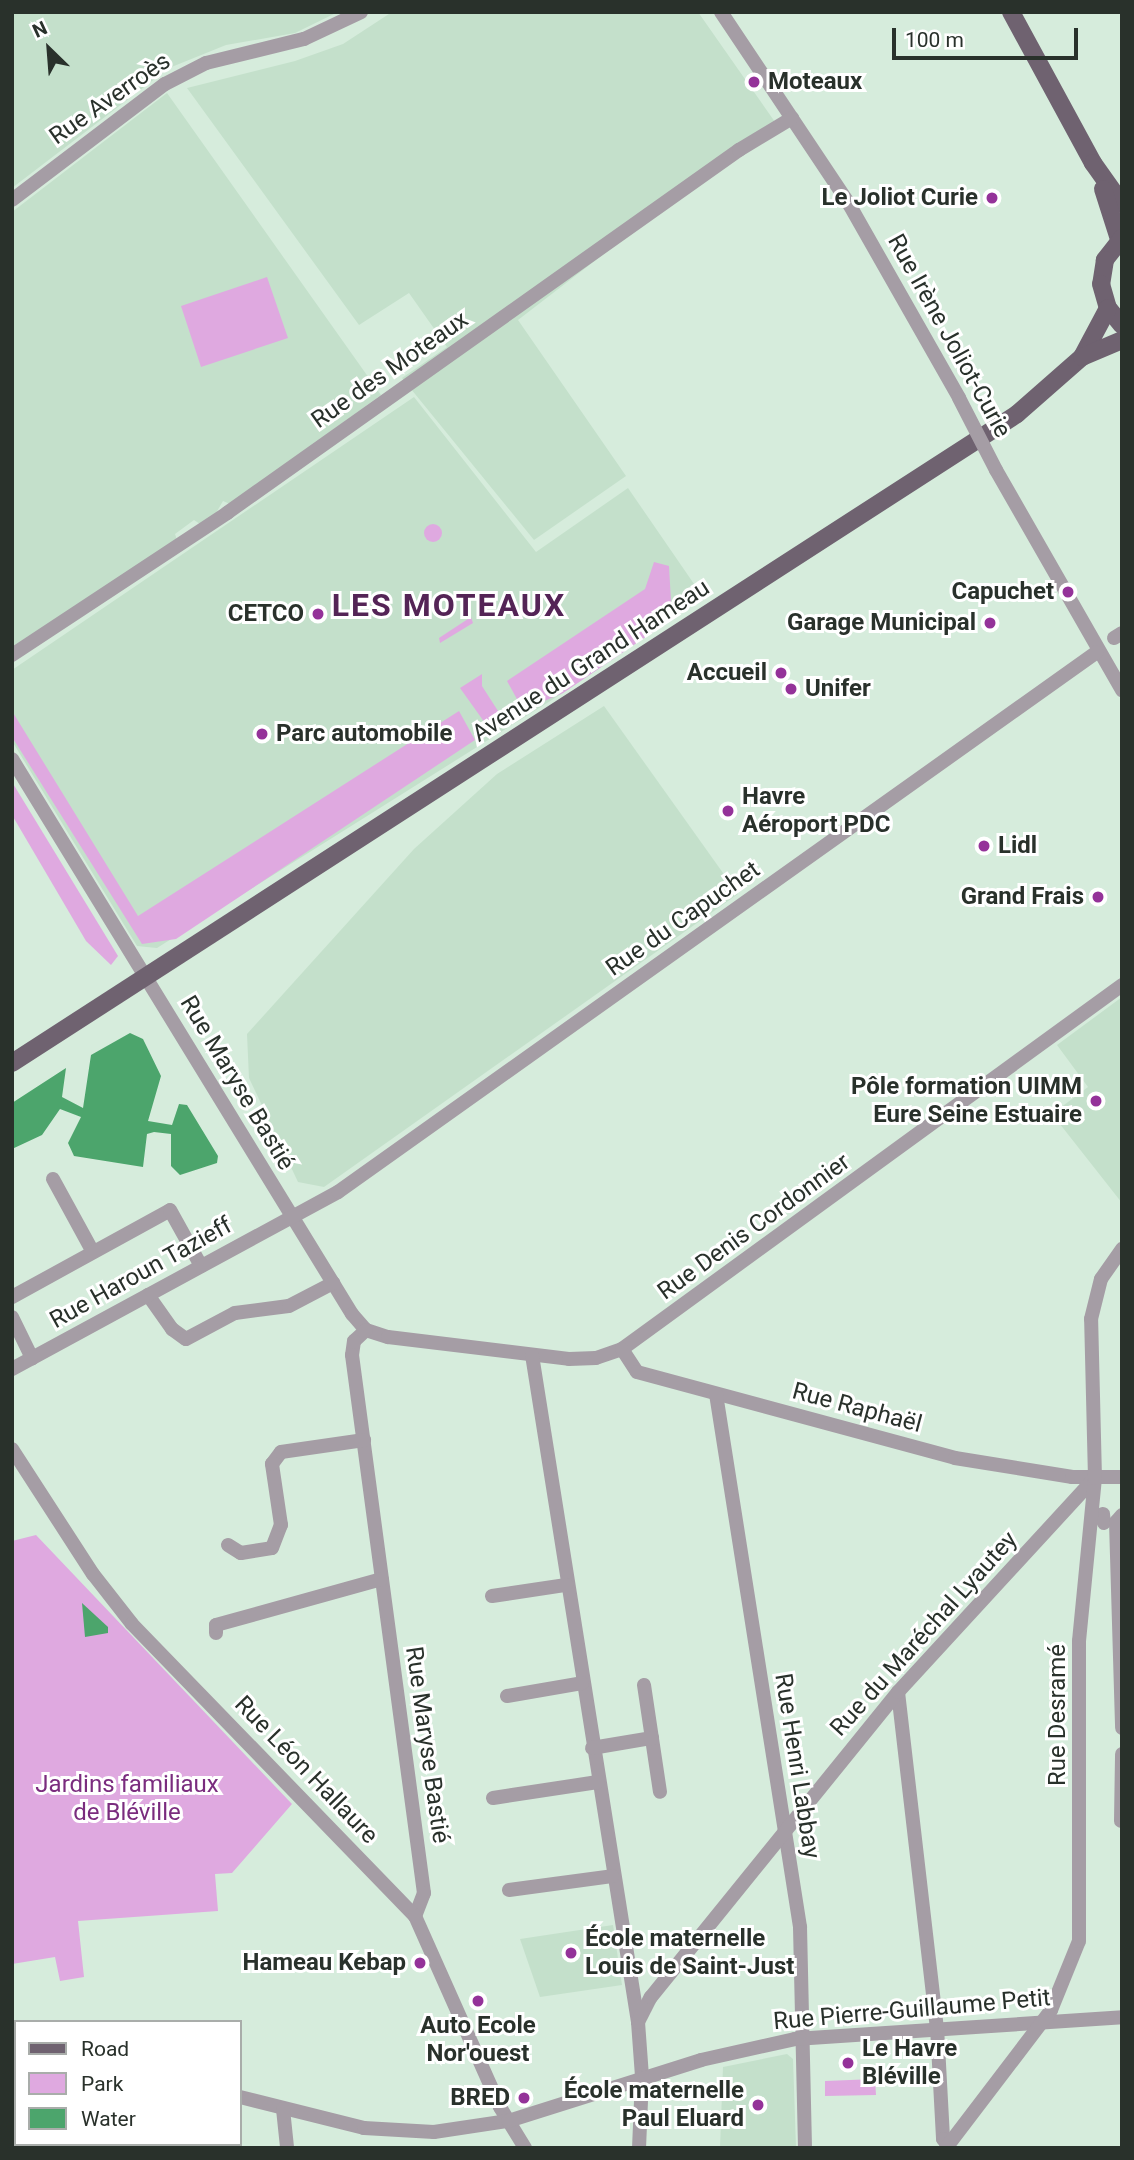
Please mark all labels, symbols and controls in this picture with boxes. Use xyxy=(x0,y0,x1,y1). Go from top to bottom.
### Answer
north arrow xyxy=(14,14,84,84)
scale bar xyxy=(896,14,1082,58)
text: N xyxy=(29,16,51,43)
text: 100 m xyxy=(905,28,964,52)
street label: Rue Averroès xyxy=(44,47,176,151)
place label: Moteaux xyxy=(768,68,862,96)
marker: Moteaux xyxy=(746,74,762,90)
place label: Le Joliot Curie xyxy=(822,184,978,212)
marker: Le Joliot Curie xyxy=(984,190,1000,206)
street label: Rue Irène Joliot-Curie xyxy=(881,229,1017,443)
street label: Rue des Moteaux xyxy=(306,305,474,435)
street label: Avenue du Grand Hameau xyxy=(467,573,715,749)
place label: Capuchet xyxy=(951,578,1054,606)
marker: Capuchet xyxy=(1060,584,1076,600)
district label: LES MOTEAUX xyxy=(333,586,565,624)
place label: CETCO xyxy=(228,600,304,628)
marker: CETCO xyxy=(310,606,326,622)
place label: Garage Municipal xyxy=(787,609,976,637)
marker: Garage Municipal xyxy=(982,615,998,631)
place label: Accueil xyxy=(687,659,767,687)
marker: Accueil xyxy=(773,665,789,681)
place label: Unifer xyxy=(805,675,871,703)
marker: Unifer xyxy=(783,681,799,697)
place label: Parc automobile xyxy=(276,720,452,748)
marker: Parc automobile xyxy=(254,726,270,742)
place label: Havre Aéroport PDC xyxy=(742,783,890,839)
marker: Havre Aéroport PDC xyxy=(720,803,736,819)
place label: Lidl xyxy=(998,832,1037,860)
marker: Lidl xyxy=(976,838,992,854)
street label: Rue du Capuchet xyxy=(601,855,765,983)
place label: Grand Frais xyxy=(961,883,1084,911)
marker: Grand Frais xyxy=(1090,889,1106,905)
street label: Rue Maryse Bastié xyxy=(174,991,300,1175)
place label: Pôle formation UIMM Eure Seine Estuaire xyxy=(851,1073,1082,1129)
marker: Pôle formation UIMM Eure Seine Estuaire xyxy=(1088,1093,1104,1109)
street label: Rue Denis Cordonnier xyxy=(652,1148,856,1306)
street label: Rue Haroun Tazieff xyxy=(45,1211,237,1335)
street label: Rue Raphaël xyxy=(789,1377,925,1439)
street label: Rue du Maréchal Lyautey xyxy=(825,1526,1023,1742)
street label: Rue Desramé xyxy=(1044,1644,1072,1786)
street label: Rue Maryse Bastié xyxy=(399,1645,455,1845)
street label: Rue Henri Labbay xyxy=(768,1671,826,1861)
street label: Rue Léon Hallaure xyxy=(228,1690,384,1850)
park label: Jardins familiaux de Bléville xyxy=(35,1771,219,1827)
place label: École maternelle Louis de Saint-Just xyxy=(585,1925,794,1981)
marker: École maternelle Louis de Saint-Just xyxy=(563,1945,579,1961)
place label: Hameau Kebap xyxy=(242,1949,406,1977)
marker: Hameau Kebap xyxy=(412,1955,428,1971)
street label: Rue Pierre-Guillaume Petit xyxy=(772,1984,1052,2036)
marker: Auto Ecole Nor'ouest xyxy=(470,1993,486,2009)
place label: Auto Ecole Nor'ouest xyxy=(420,2012,536,2068)
legend xyxy=(14,2020,242,2146)
place label: Le Havre Bléville xyxy=(862,2035,957,2091)
text: Road xyxy=(81,2037,129,2061)
marker: Le Havre Bléville xyxy=(840,2055,856,2071)
text: Park xyxy=(81,2072,123,2096)
place label: École maternelle Paul Eluard xyxy=(564,2077,744,2133)
place label: BRED xyxy=(450,2084,510,2112)
marker: BRED xyxy=(516,2090,532,2106)
marker: École maternelle Paul Eluard xyxy=(750,2097,766,2113)
text: Water xyxy=(81,2107,136,2131)

